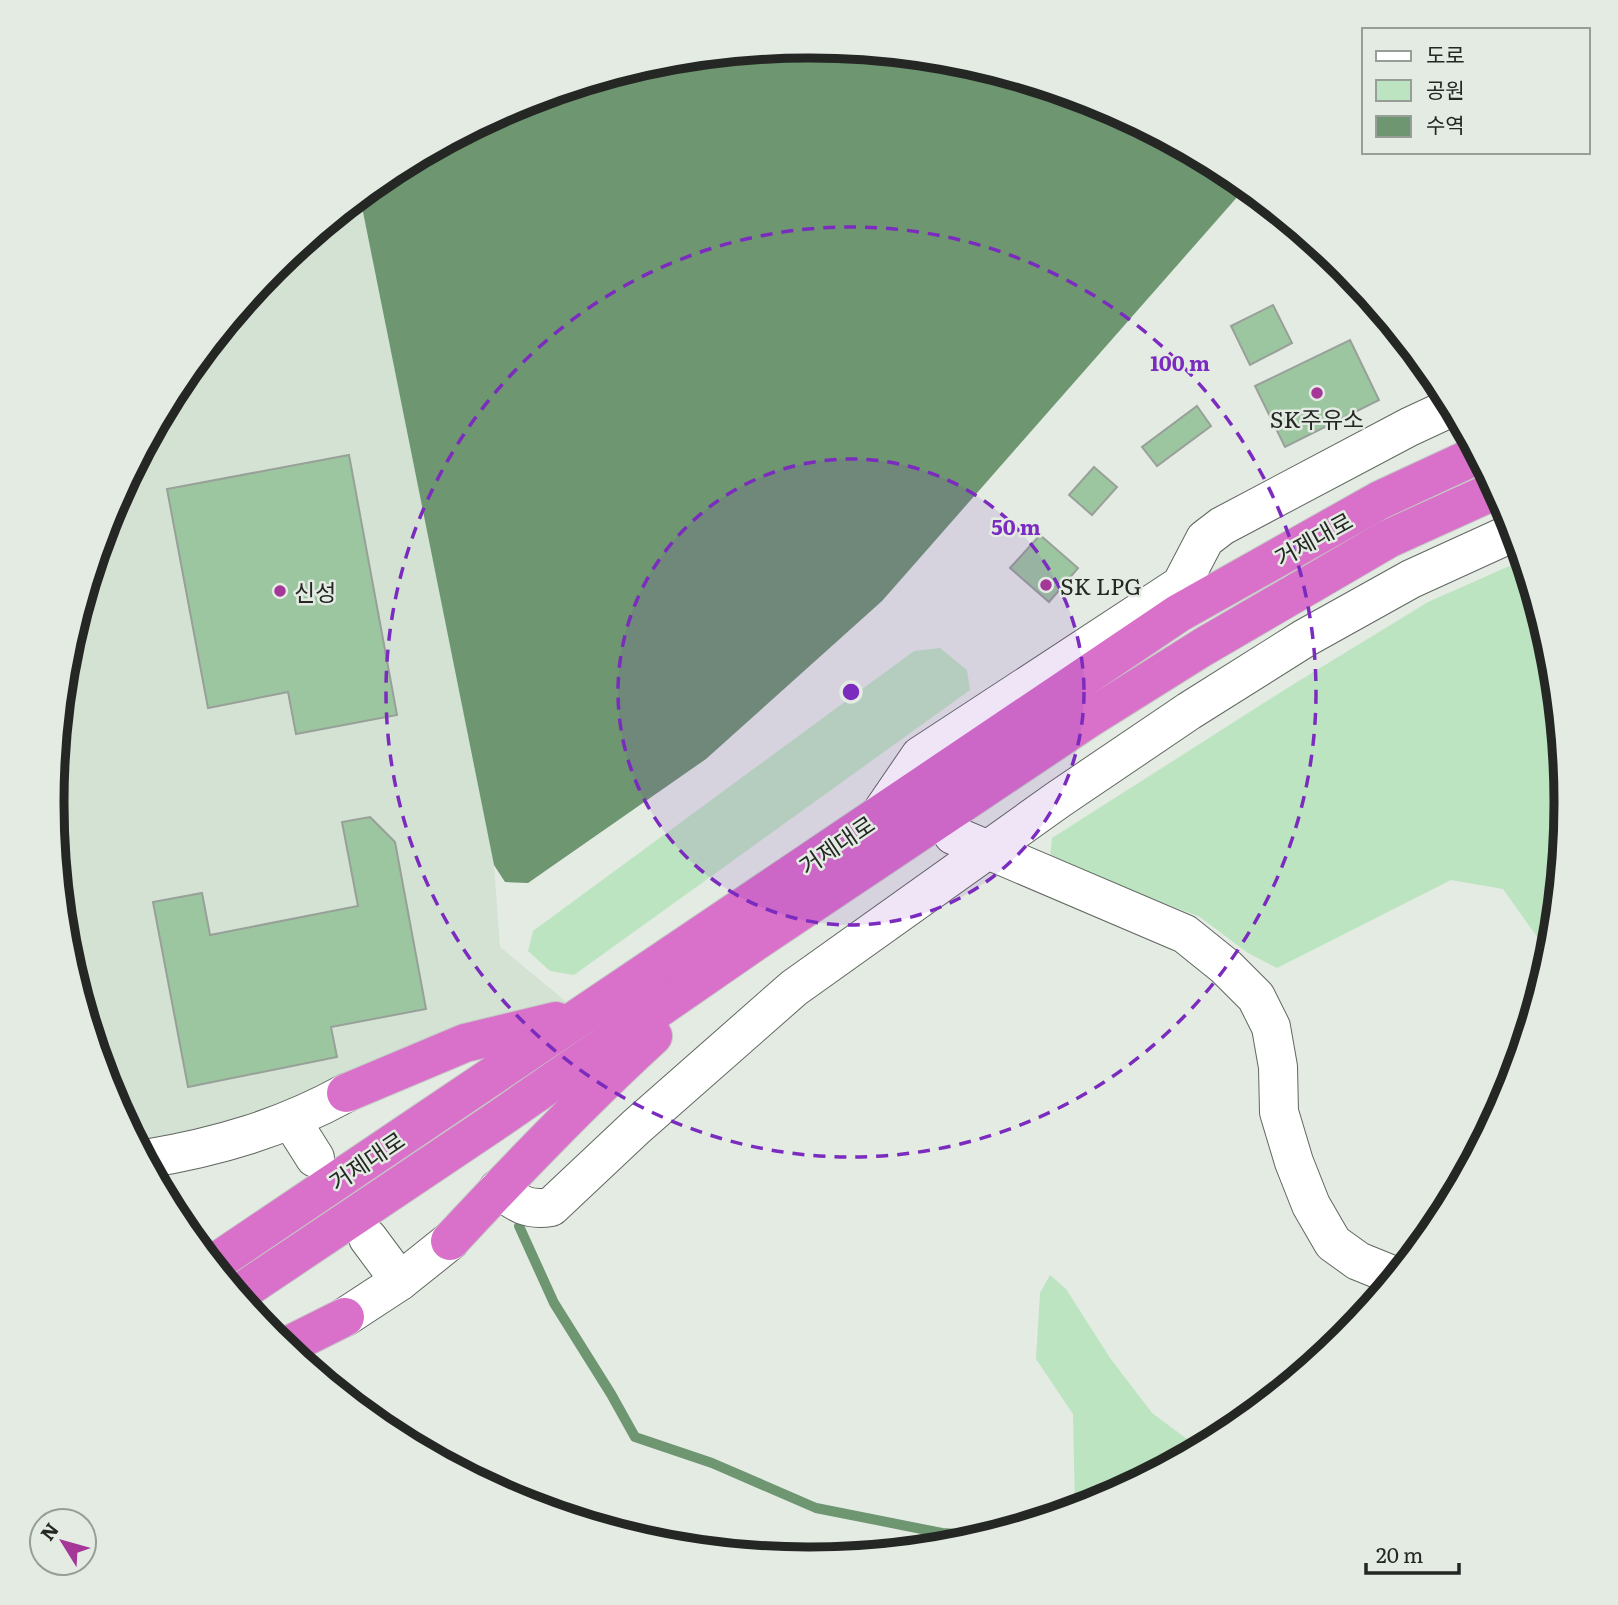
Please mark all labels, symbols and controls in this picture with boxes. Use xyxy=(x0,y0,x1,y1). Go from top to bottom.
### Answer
legend xyxy=(1362,28,1590,154)
text: 도로 xyxy=(1426,38,1465,69)
text: 공원 xyxy=(1426,73,1465,104)
text: 수역 xyxy=(1426,108,1465,139)
text: 100 m xyxy=(1150,346,1210,377)
marker: SK주유소 xyxy=(1309,385,1325,401)
place label: SK주유소 xyxy=(1270,401,1364,435)
street label: 거제대로 xyxy=(1268,503,1358,573)
text: 50 m xyxy=(991,510,1041,541)
place label: SK LPG xyxy=(1060,568,1141,602)
place label: 신성 xyxy=(294,574,336,608)
marker: SK LPG xyxy=(1038,577,1054,593)
marker: 신성 xyxy=(272,583,288,599)
centre of rings xyxy=(839,680,863,704)
street label: 거제대로 xyxy=(791,806,881,882)
street label: 거제대로 xyxy=(321,1122,411,1198)
north arrow xyxy=(28,1507,98,1577)
text: N xyxy=(33,1516,65,1546)
scale bar xyxy=(1366,1532,1459,1576)
text: 20 m xyxy=(1376,1538,1423,1569)

